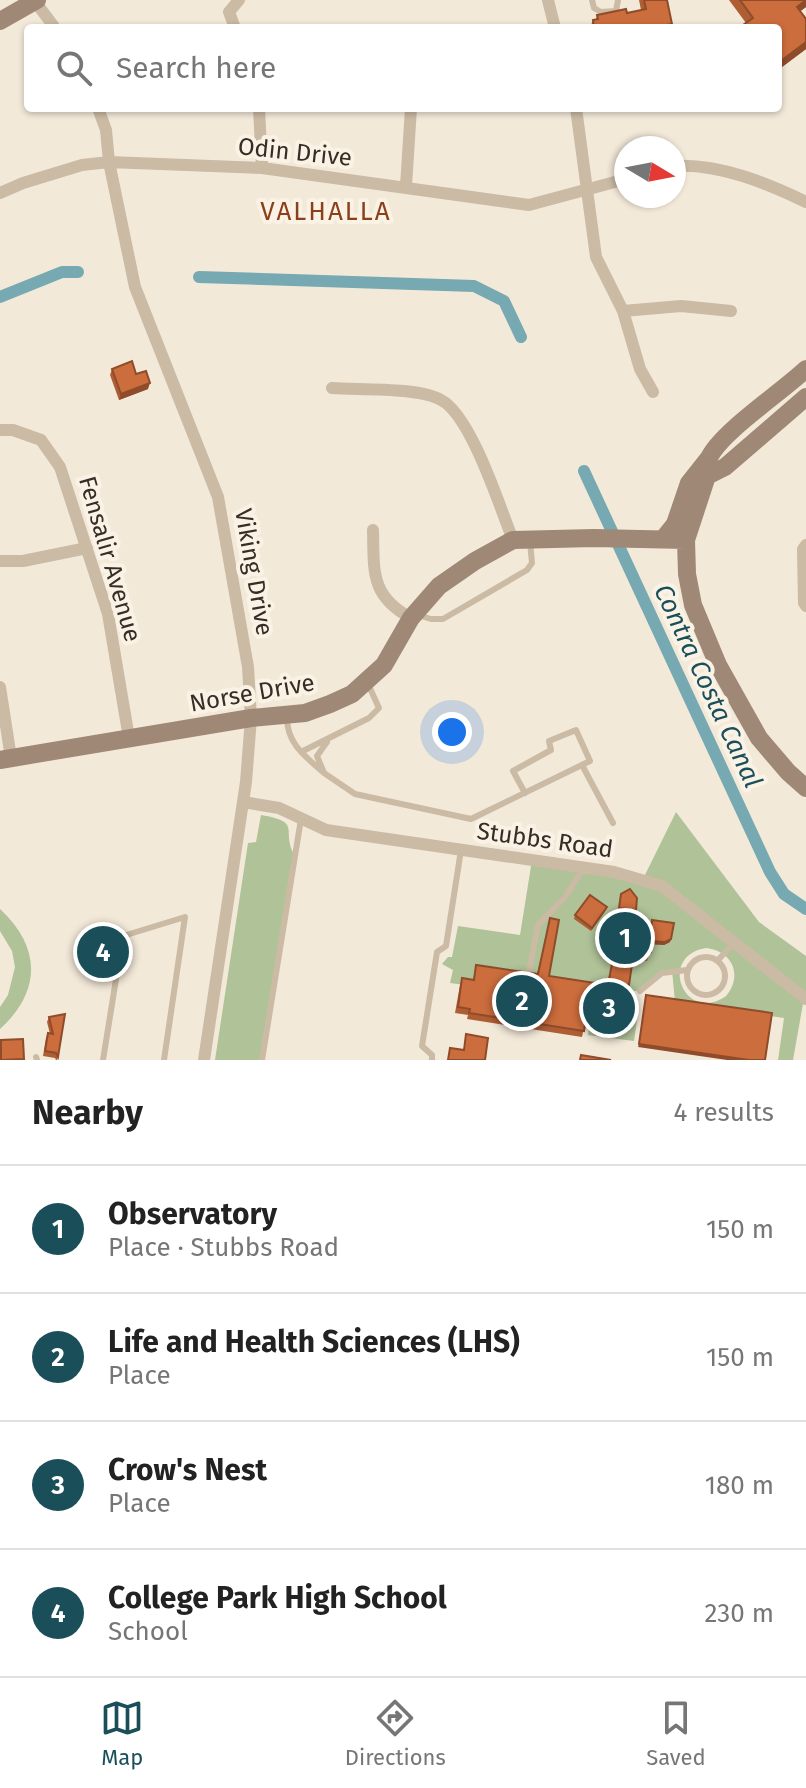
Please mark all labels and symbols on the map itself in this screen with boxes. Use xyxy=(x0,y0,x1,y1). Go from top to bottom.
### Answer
street label: Odin Drive xyxy=(237,132,353,172)
north arrow xyxy=(614,136,686,208)
district label: VALHALLA xyxy=(260,196,392,227)
street label: Fensalir Avenue xyxy=(73,473,147,645)
street label: Viking Drive xyxy=(229,506,279,638)
water label: Contra Costa Canal xyxy=(647,579,769,793)
street label: Norse Drive xyxy=(187,668,317,718)
your location xyxy=(432,712,472,752)
street label: Stubbs Road xyxy=(475,817,615,863)
pin: 1 xyxy=(599,908,651,968)
pin: 4 xyxy=(77,922,129,982)
pin: 2 xyxy=(496,971,548,1031)
pin: 3 xyxy=(583,978,635,1038)

